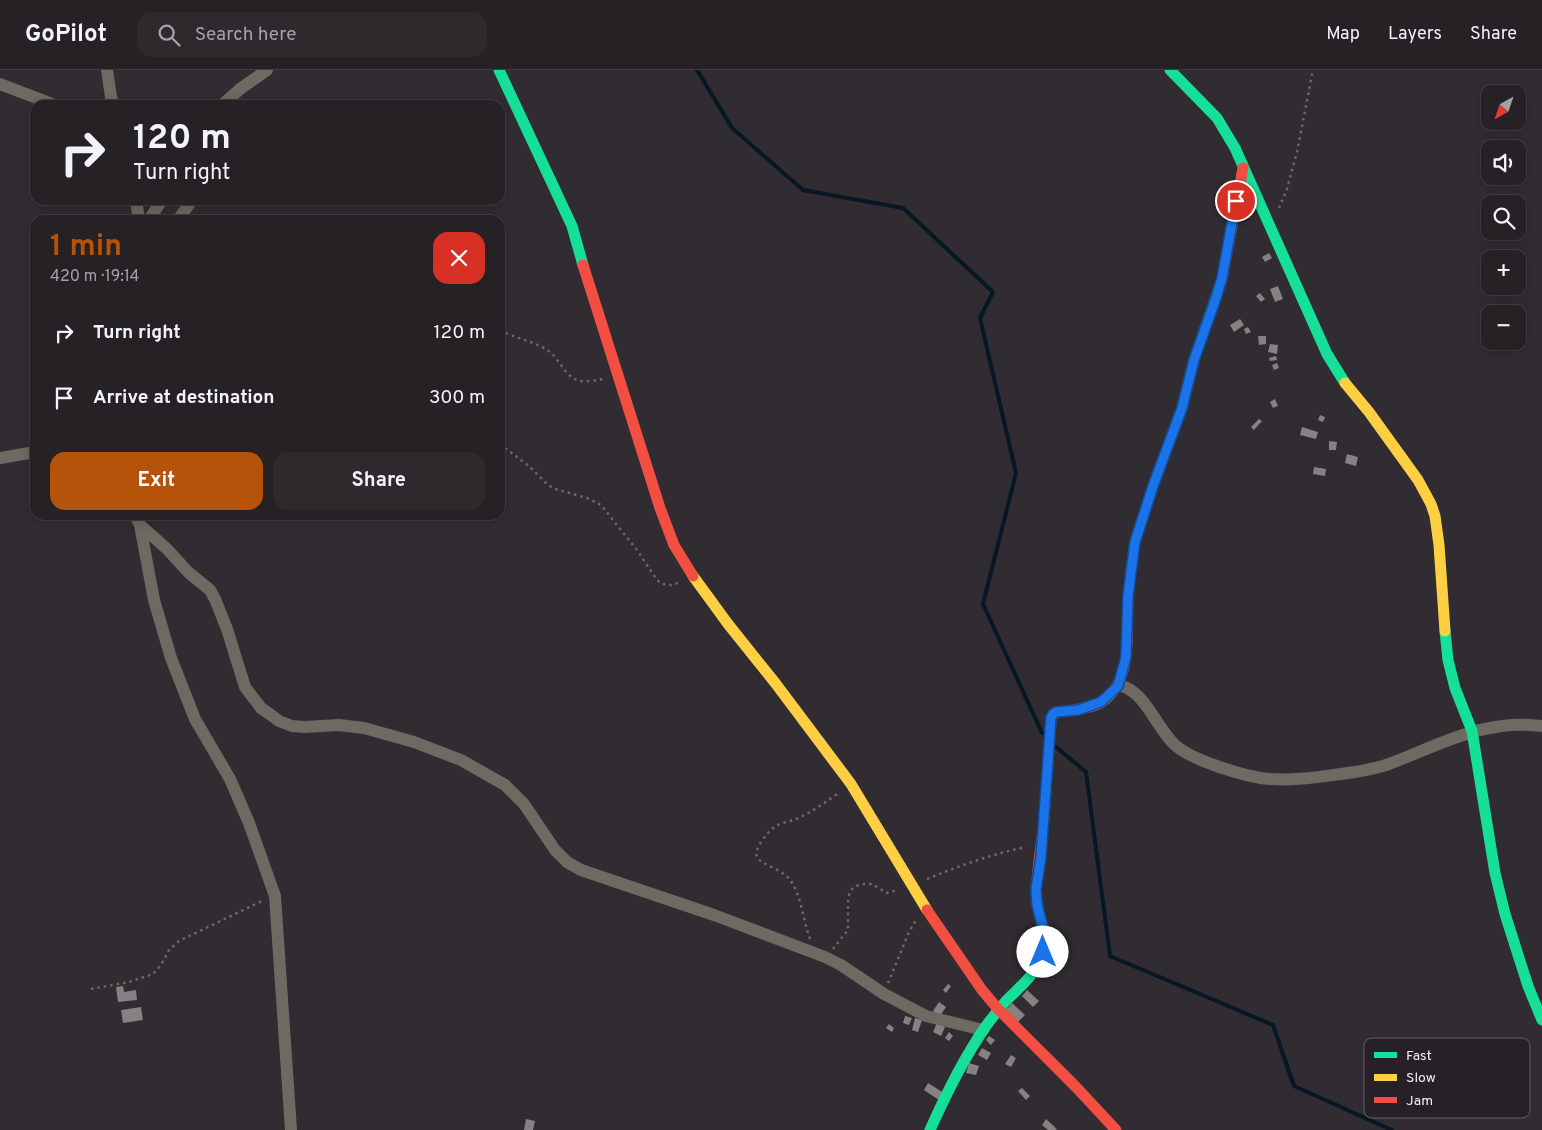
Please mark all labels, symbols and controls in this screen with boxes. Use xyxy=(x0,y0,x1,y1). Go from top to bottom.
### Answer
search box xyxy=(137,12,487,57)
text: GoPilot xyxy=(25,20,107,50)
icon: search xyxy=(155,21,183,49)
text: Search here xyxy=(195,23,296,47)
text: Map xyxy=(1326,23,1360,46)
text: Layers xyxy=(1388,23,1442,46)
text: Share xyxy=(1470,23,1517,46)
north arrow xyxy=(1481,85,1526,130)
map controls xyxy=(1481,85,1526,350)
text: 120 m xyxy=(133,117,231,161)
icon: right xyxy=(50,120,115,185)
button: sound xyxy=(1481,140,1526,185)
text: Turn right xyxy=(133,160,230,187)
pin xyxy=(1215,180,1257,222)
icon: arrive xyxy=(1222,187,1250,215)
button: search xyxy=(1481,195,1526,240)
text: 1 min xyxy=(50,229,122,266)
button: close xyxy=(433,232,485,284)
button: + xyxy=(1481,250,1526,295)
text: 420 m · 19:14 xyxy=(50,267,140,287)
button: − xyxy=(1481,305,1526,350)
icon: right xyxy=(50,319,78,347)
text: Turn right xyxy=(93,321,181,345)
text: 120 m xyxy=(434,321,485,345)
icon: arrive xyxy=(50,384,78,412)
text: Arrive at destination xyxy=(93,386,274,410)
text: 300 m xyxy=(429,386,485,410)
button: Exit xyxy=(50,452,263,510)
button: Share xyxy=(273,452,485,510)
position arrow xyxy=(1016,925,1068,977)
legend xyxy=(1364,1038,1530,1118)
text: Fast xyxy=(1406,1048,1432,1065)
text: Slow xyxy=(1406,1070,1436,1087)
text: Jam xyxy=(1406,1093,1433,1110)

